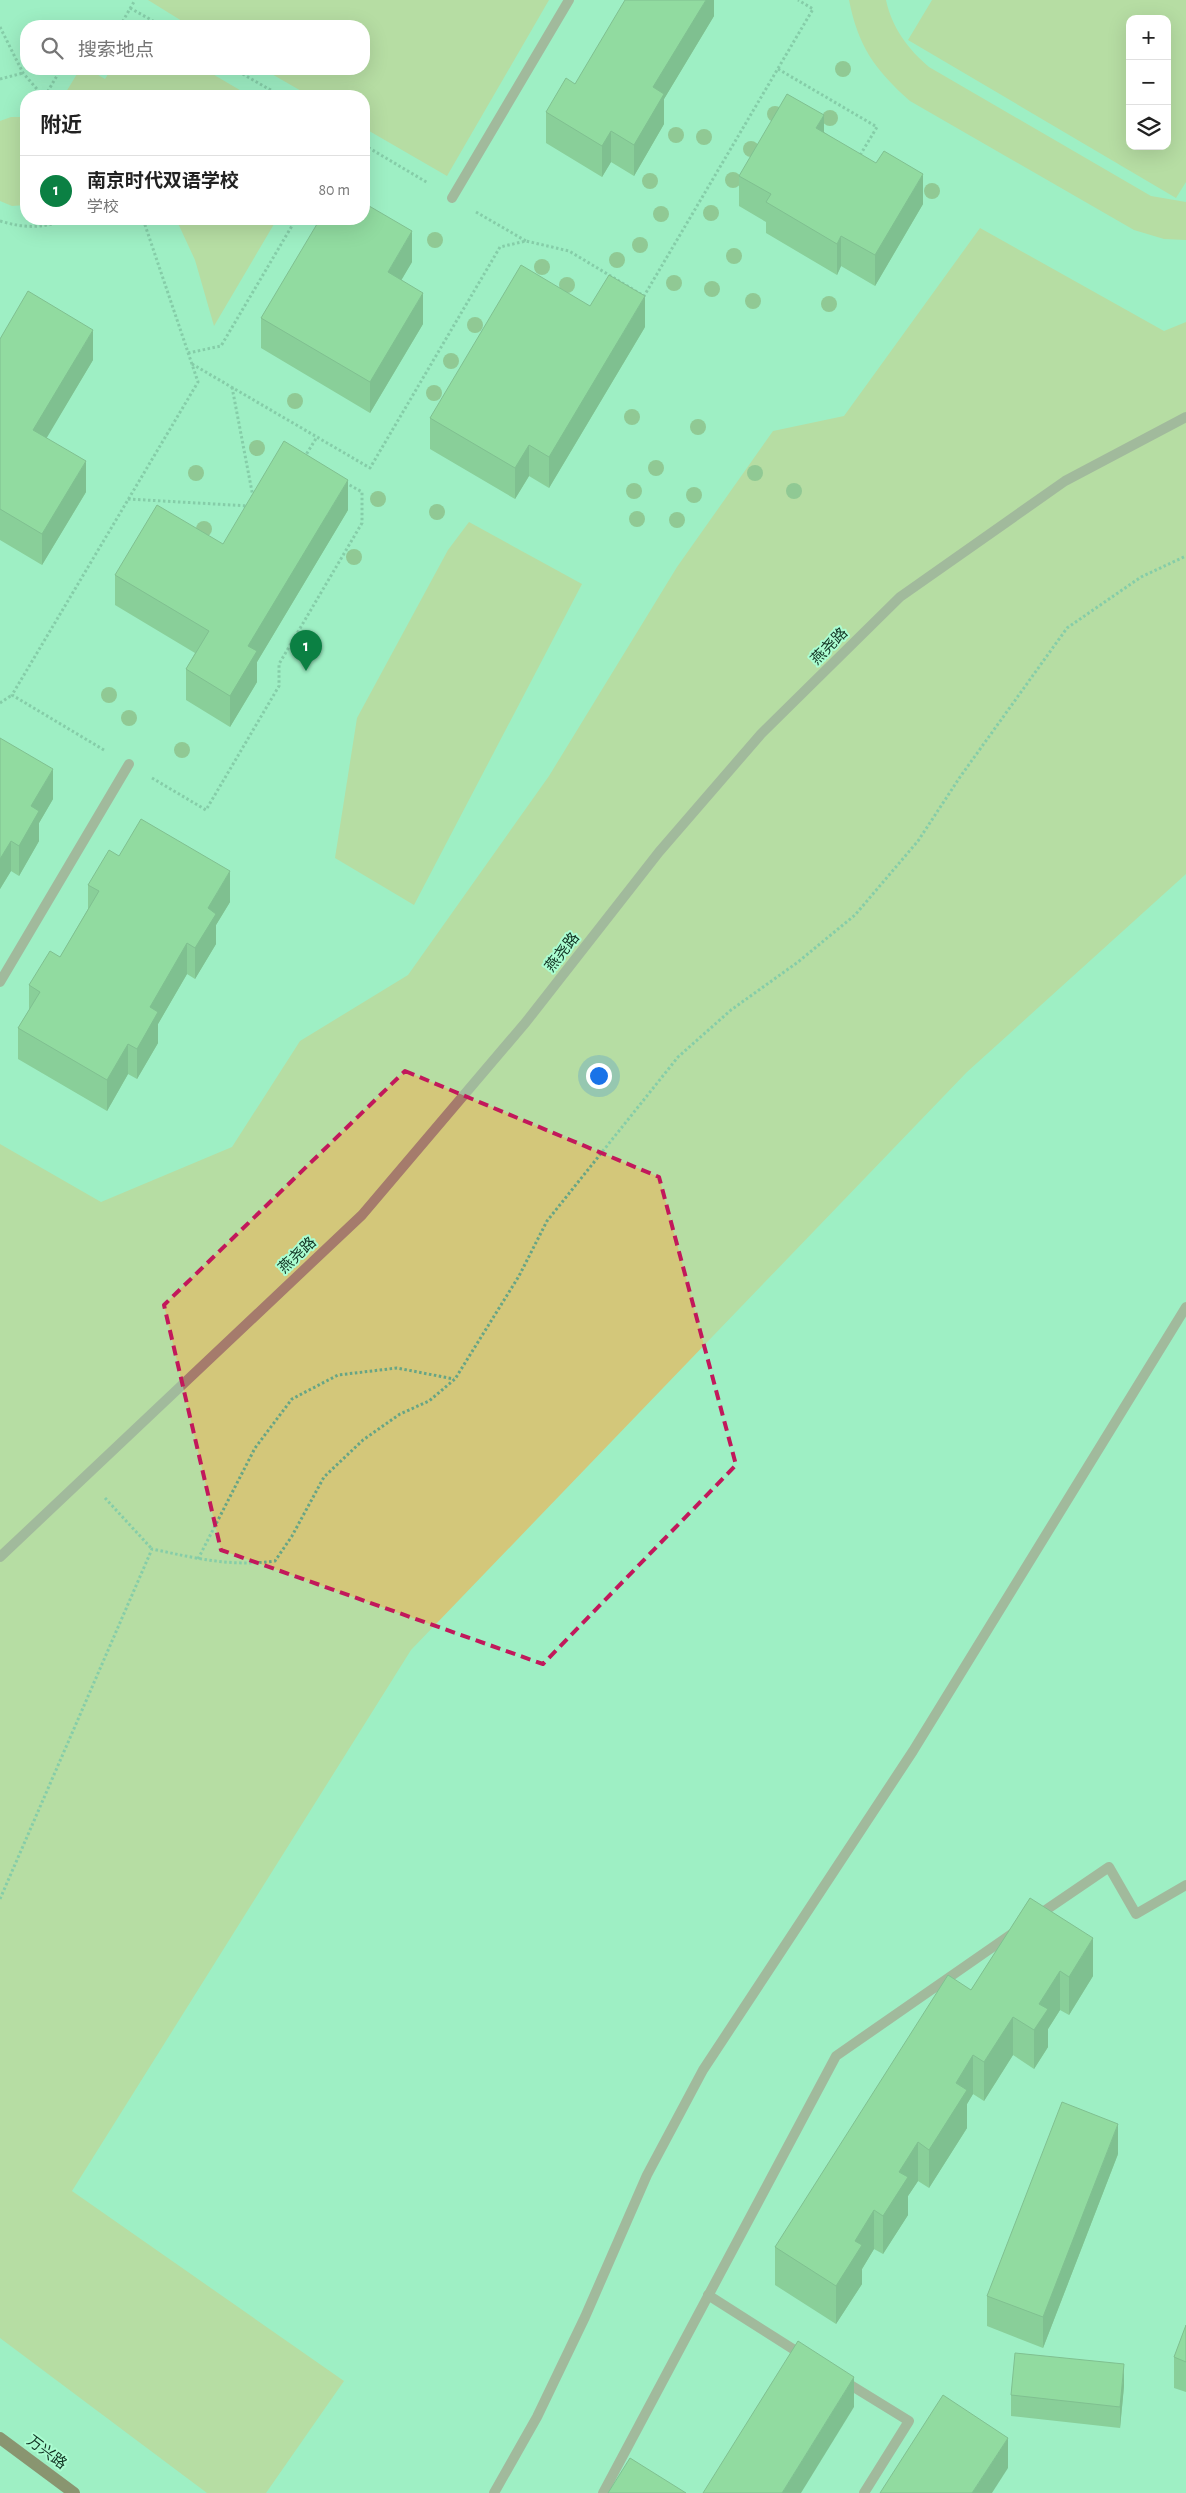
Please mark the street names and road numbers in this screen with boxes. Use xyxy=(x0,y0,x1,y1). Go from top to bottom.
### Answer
street label: 燕尧路 xyxy=(807,624,851,668)
street label: 燕尧路 xyxy=(542,929,582,975)
street label: 燕尧路 xyxy=(275,1234,319,1276)
street label: 万兴路 xyxy=(24,2432,70,2472)

